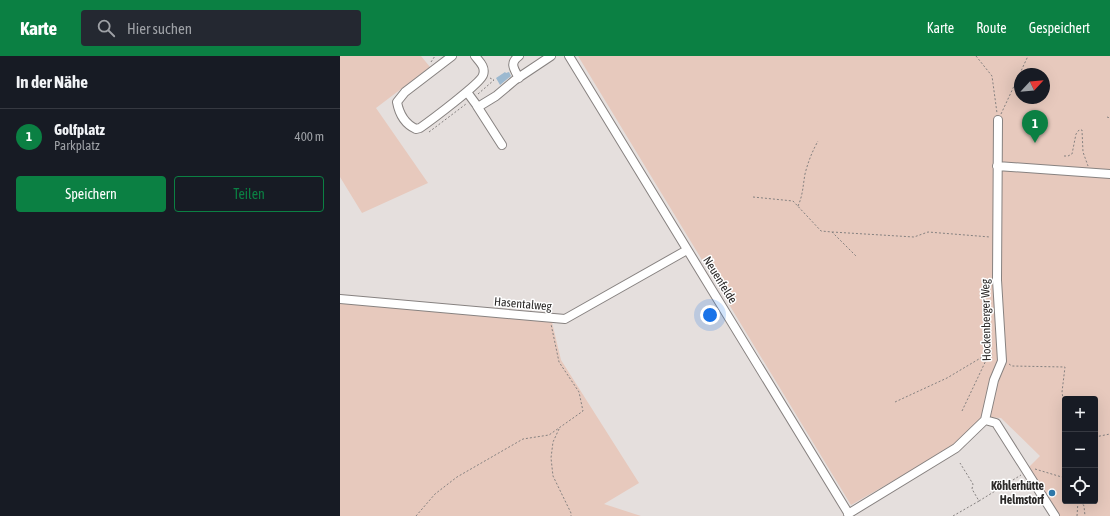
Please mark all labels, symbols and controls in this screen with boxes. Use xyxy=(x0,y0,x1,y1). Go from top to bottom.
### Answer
search box xyxy=(81,10,361,46)
text: Karte xyxy=(20,17,57,39)
icon: search xyxy=(95,17,117,39)
text: Hier suchen xyxy=(127,20,192,37)
text: Karte xyxy=(927,20,954,36)
text: Route xyxy=(976,20,1007,36)
text: Gespeichert xyxy=(1029,20,1090,36)
north arrow xyxy=(1014,68,1050,104)
text: In der Nähe xyxy=(16,72,88,92)
pin: 1 xyxy=(1022,110,1048,143)
text: Golfplatz xyxy=(54,121,105,138)
text: 1 xyxy=(26,129,32,144)
text: 400 m xyxy=(295,129,324,144)
text: Parkplatz xyxy=(54,138,100,153)
button: Speichern xyxy=(16,176,166,212)
button: Teilen xyxy=(174,176,324,212)
street label: Neuenfelde xyxy=(700,254,740,306)
street label: Hockenberger Weg xyxy=(978,278,994,361)
street label: Hasentalweg xyxy=(494,295,553,314)
your location xyxy=(700,305,720,325)
map controls xyxy=(1062,396,1098,504)
button: + xyxy=(1062,396,1098,432)
button: − xyxy=(1062,432,1098,468)
button: locate xyxy=(1062,468,1098,504)
place label: Köhlerhütte Helmstorf xyxy=(991,479,1045,507)
marker: Köhlerhütte Helmstorf xyxy=(1047,488,1057,498)

